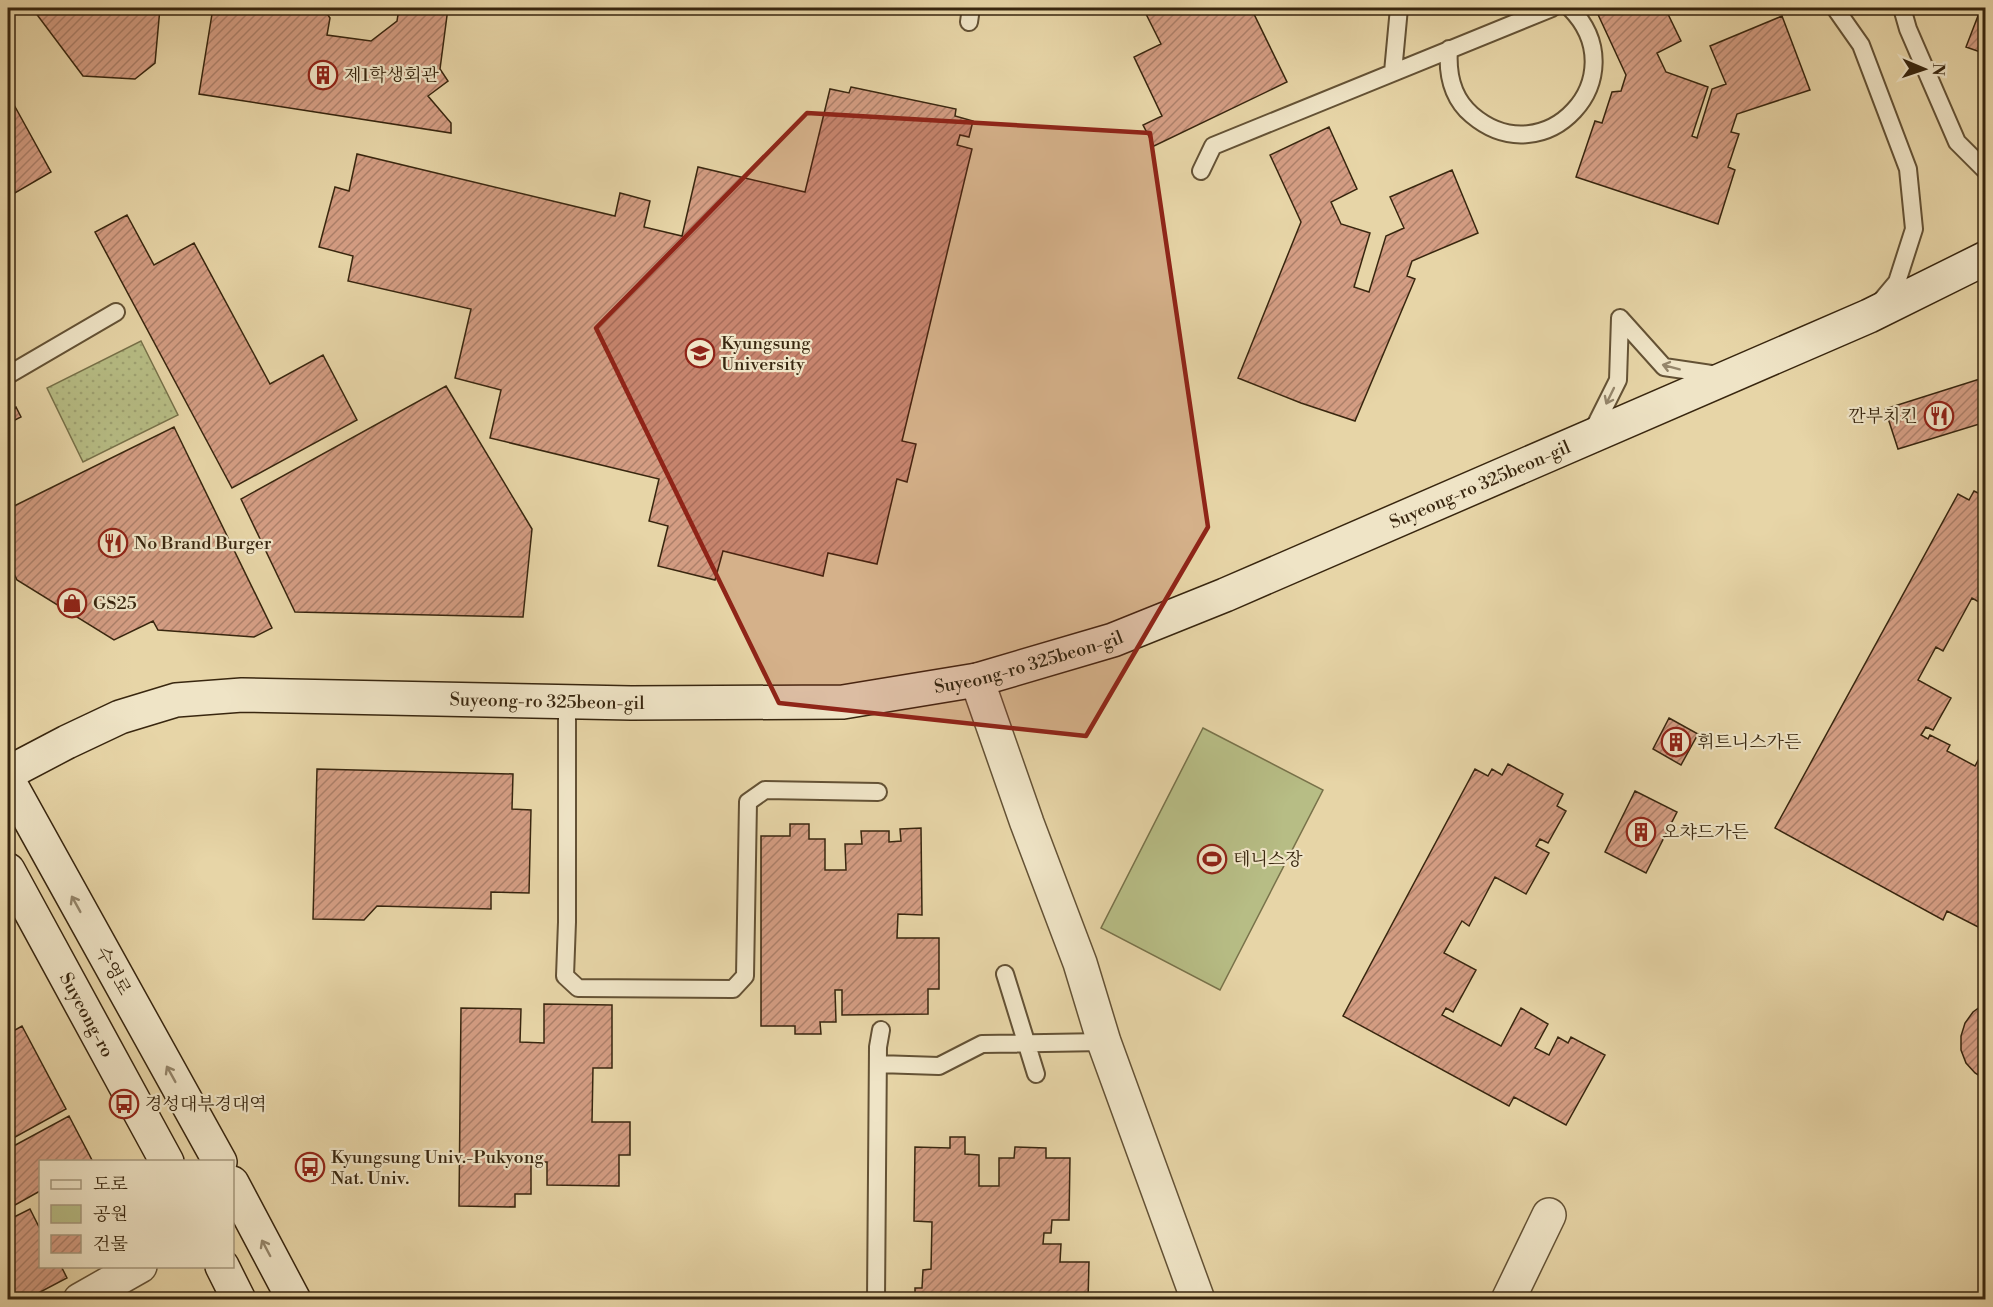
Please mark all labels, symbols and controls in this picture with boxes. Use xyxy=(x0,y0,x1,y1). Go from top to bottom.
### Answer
north arrow xyxy=(1894,39,1954,99)
building icon: 제1학생회관 xyxy=(307,59,339,91)
text: N xyxy=(1928,63,1948,77)
place label: 제1학생회관 xyxy=(344,64,439,87)
place label: Kyungsung University xyxy=(721,332,811,376)
school or university icon: Kyungsung University xyxy=(684,337,716,369)
one-way arrow xyxy=(1662,361,1681,372)
one-way arrow xyxy=(1603,387,1615,405)
restaurant icon: 깐부치킨 xyxy=(1923,400,1955,432)
place label: 깐부치킨 xyxy=(1848,405,1918,428)
street label: Suyeong-ro 325beon-gil xyxy=(1386,435,1574,534)
restaurant icon: No Brand Burger xyxy=(97,527,129,559)
place label: No Brand Burger xyxy=(134,532,272,555)
shop icon: GS25 xyxy=(56,587,88,619)
place label: GS25 xyxy=(93,592,137,615)
street label: Suyeong-ro 325beon-gil xyxy=(932,625,1127,698)
street label: Suyeong-ro 325beon-gil xyxy=(449,688,645,715)
building icon: 휘트니스가든 xyxy=(1660,726,1692,758)
place label: 휘트니스가든 xyxy=(1697,731,1802,754)
building icon: 오챠드가든 xyxy=(1625,816,1657,848)
place label: 오챠드가든 xyxy=(1662,821,1750,844)
sports icon: 테니스장 xyxy=(1196,843,1228,875)
place label: 테니스장 xyxy=(1233,848,1303,871)
one-way arrow xyxy=(70,896,82,913)
street label: 수영로 xyxy=(90,943,136,999)
street label: Suyeong-ro xyxy=(55,968,119,1061)
one-way arrow xyxy=(165,1066,177,1083)
bus stop icon: 경성대부경대역 xyxy=(108,1088,140,1120)
place label: 경성대부경대역 xyxy=(145,1093,267,1116)
place label: Kyungsung Univ.-Pukyong Nat. Univ. xyxy=(331,1146,544,1190)
bus stop icon: Kyungsung Univ.-Pukyong Nat. Univ. xyxy=(294,1151,326,1183)
legend xyxy=(39,1160,234,1268)
text: 도로 xyxy=(93,1173,128,1196)
text: 공원 xyxy=(93,1203,128,1226)
text: 건물 xyxy=(93,1233,128,1256)
one-way arrow xyxy=(260,1239,272,1257)

